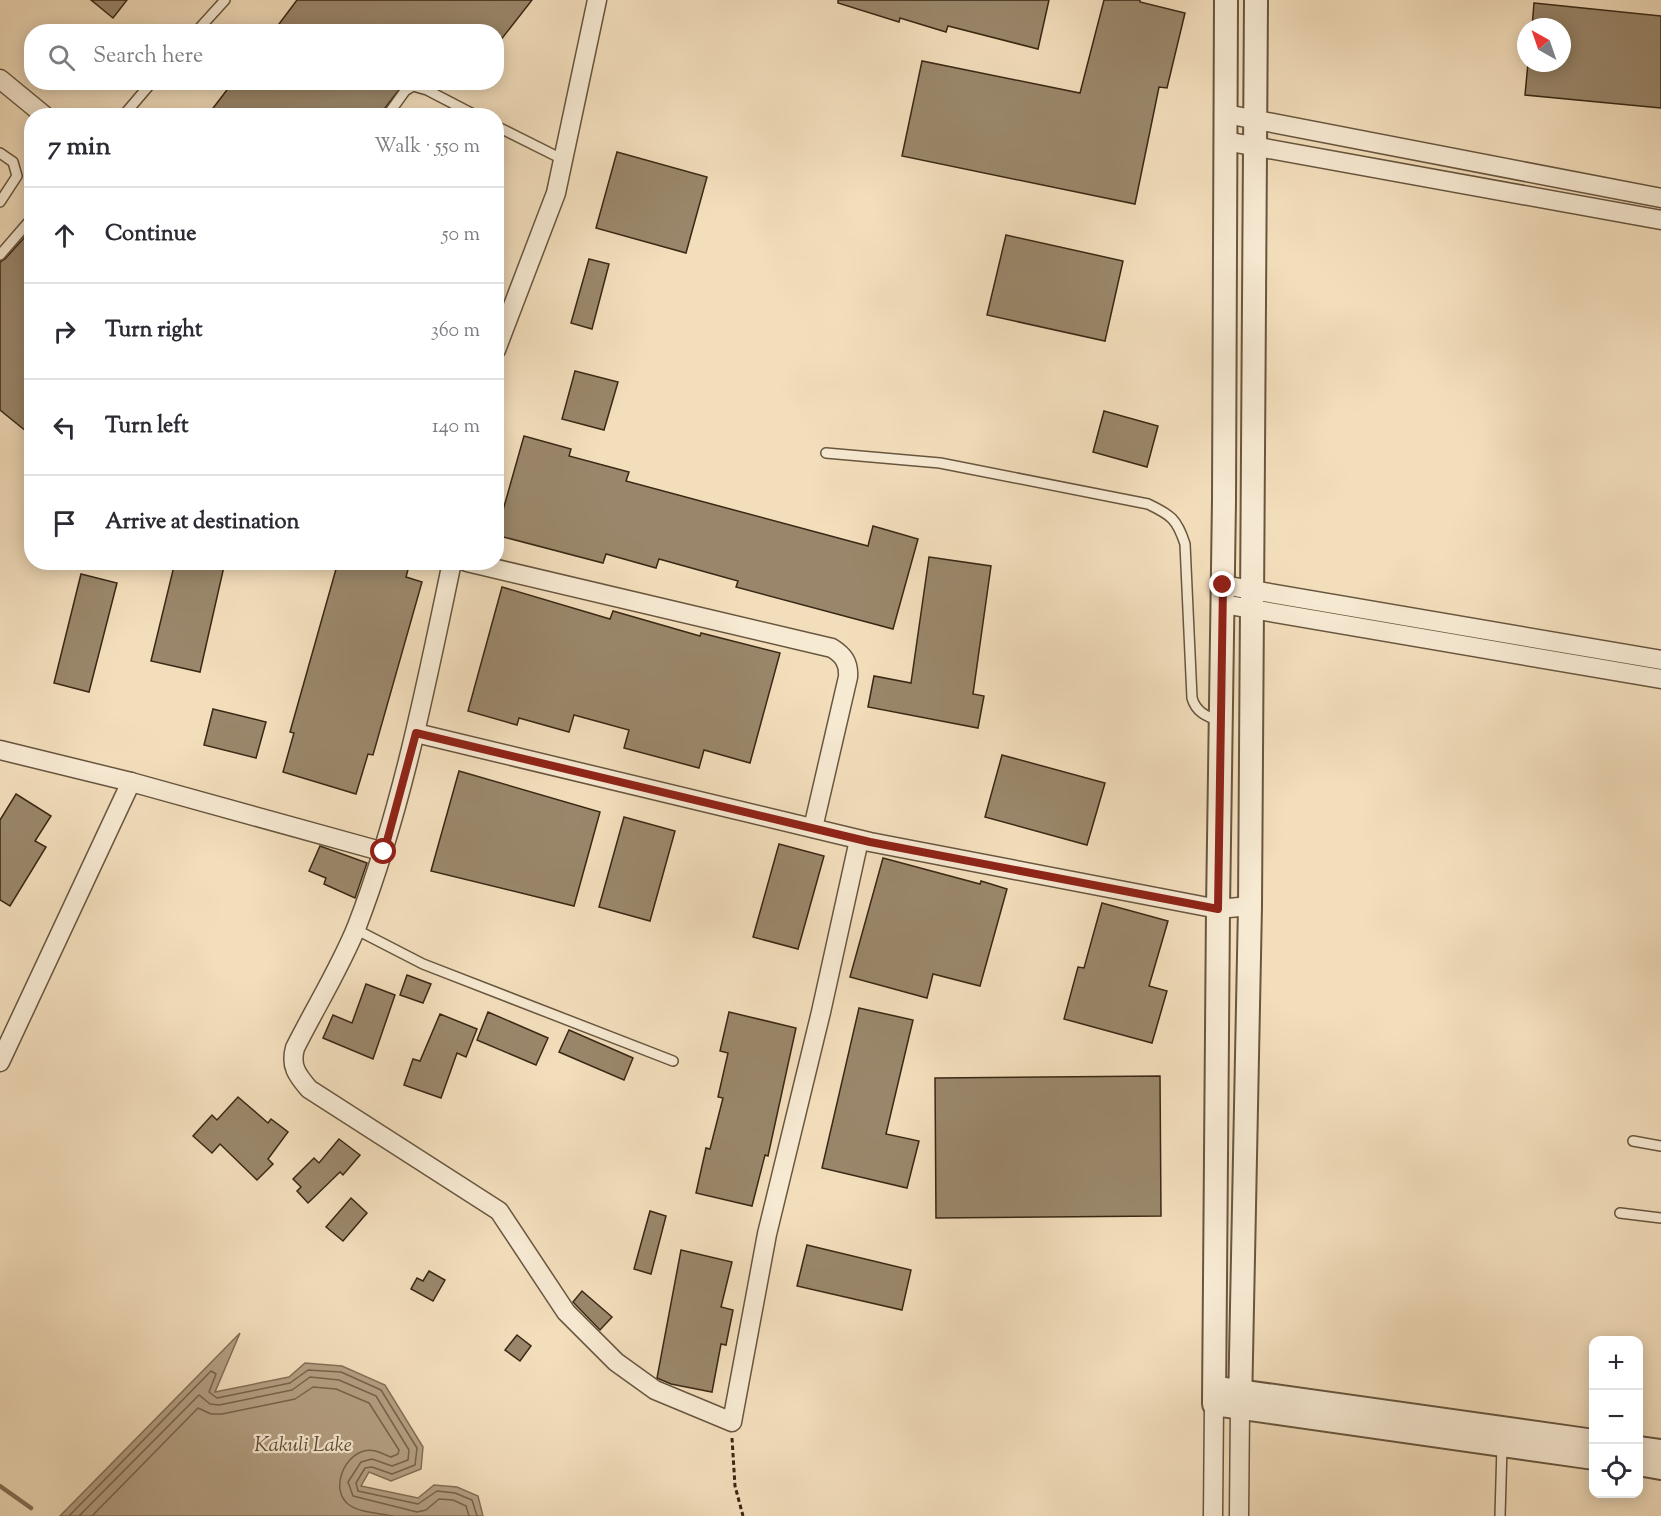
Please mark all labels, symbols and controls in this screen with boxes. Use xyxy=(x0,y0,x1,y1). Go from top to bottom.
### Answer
north arrow xyxy=(1517,18,1571,72)
search box xyxy=(24,24,504,90)
icon: search xyxy=(45,41,78,74)
text: Search here xyxy=(93,41,203,73)
text: 7 min xyxy=(48,129,111,166)
text: Walk · 550 m xyxy=(374,133,480,162)
icon: ahead xyxy=(48,219,81,252)
text: Continue xyxy=(105,219,196,251)
text: 50 m xyxy=(442,221,480,250)
icon: right xyxy=(48,315,81,348)
text: Turn right xyxy=(105,315,202,347)
text: 360 m xyxy=(431,317,480,346)
icon: left xyxy=(48,411,81,444)
text: Turn left xyxy=(105,411,188,443)
text: 140 m xyxy=(432,413,480,442)
icon: arrive xyxy=(48,507,81,540)
text: Arrive at destination xyxy=(105,507,300,539)
route end xyxy=(1209,571,1235,597)
route start xyxy=(370,838,396,864)
map controls xyxy=(1589,1336,1643,1498)
button: + xyxy=(1589,1336,1643,1390)
button: − xyxy=(1589,1390,1643,1444)
water label: Kakuli Lake xyxy=(254,1432,352,1461)
button: locate xyxy=(1589,1444,1643,1498)

